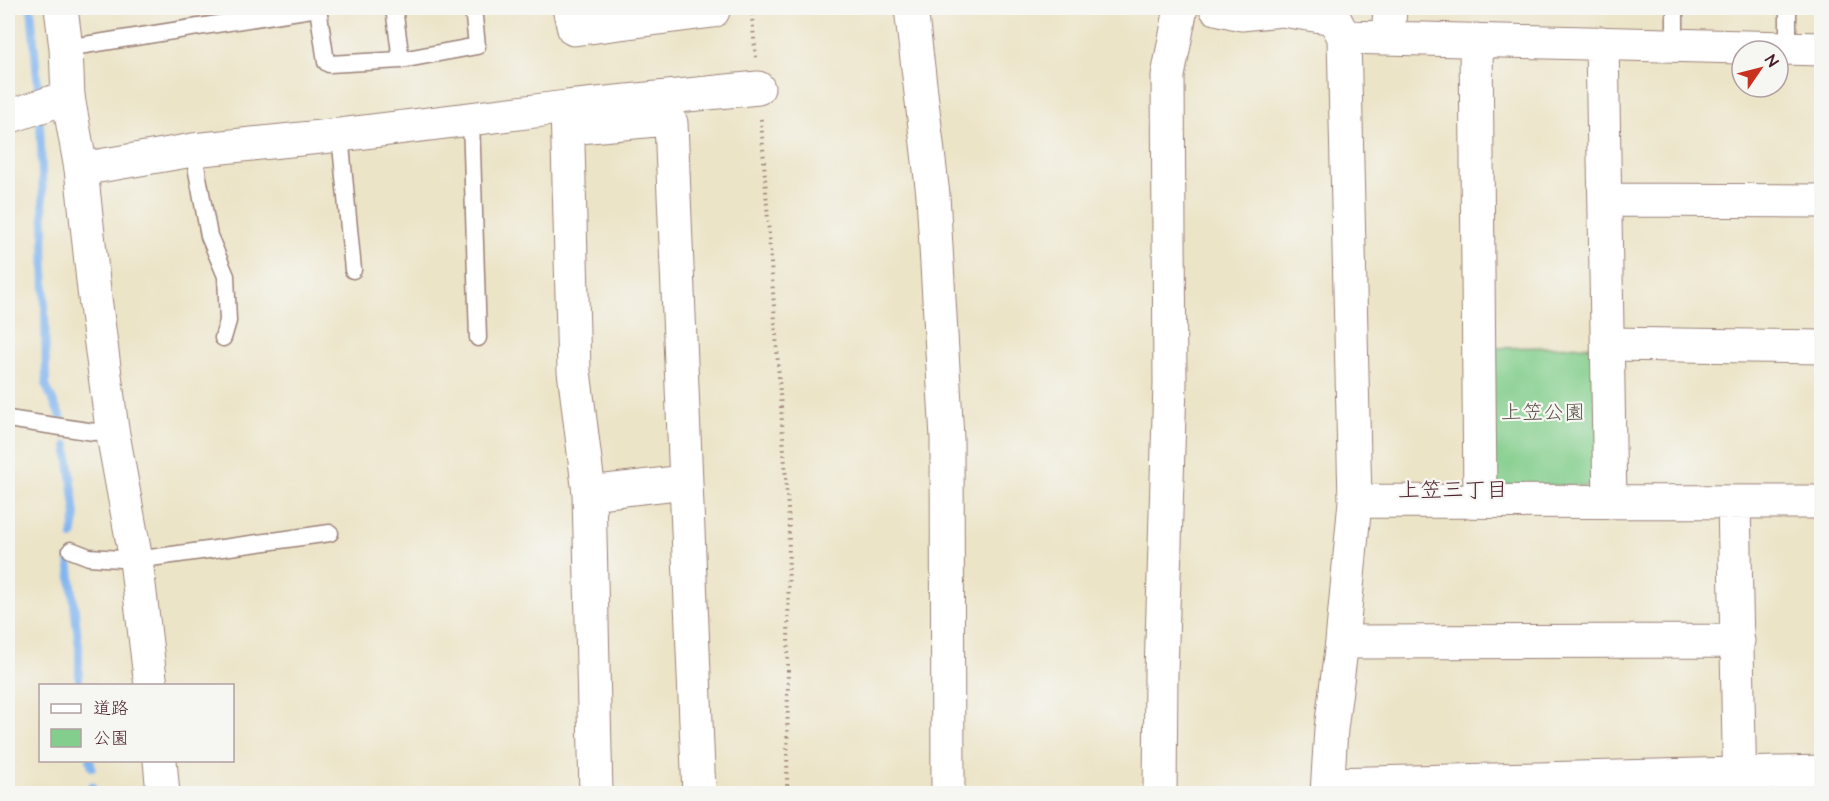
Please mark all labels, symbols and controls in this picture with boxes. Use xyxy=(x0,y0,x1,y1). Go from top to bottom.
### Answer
north arrow xyxy=(1730,39,1790,99)
text: N xyxy=(1760,51,1783,71)
park label: 上笠公園 xyxy=(1501,398,1585,427)
district label: 上笠三丁目 xyxy=(1398,475,1508,506)
legend xyxy=(39,684,234,762)
text: 道路 xyxy=(93,696,129,721)
text: 公園 xyxy=(93,726,129,751)

